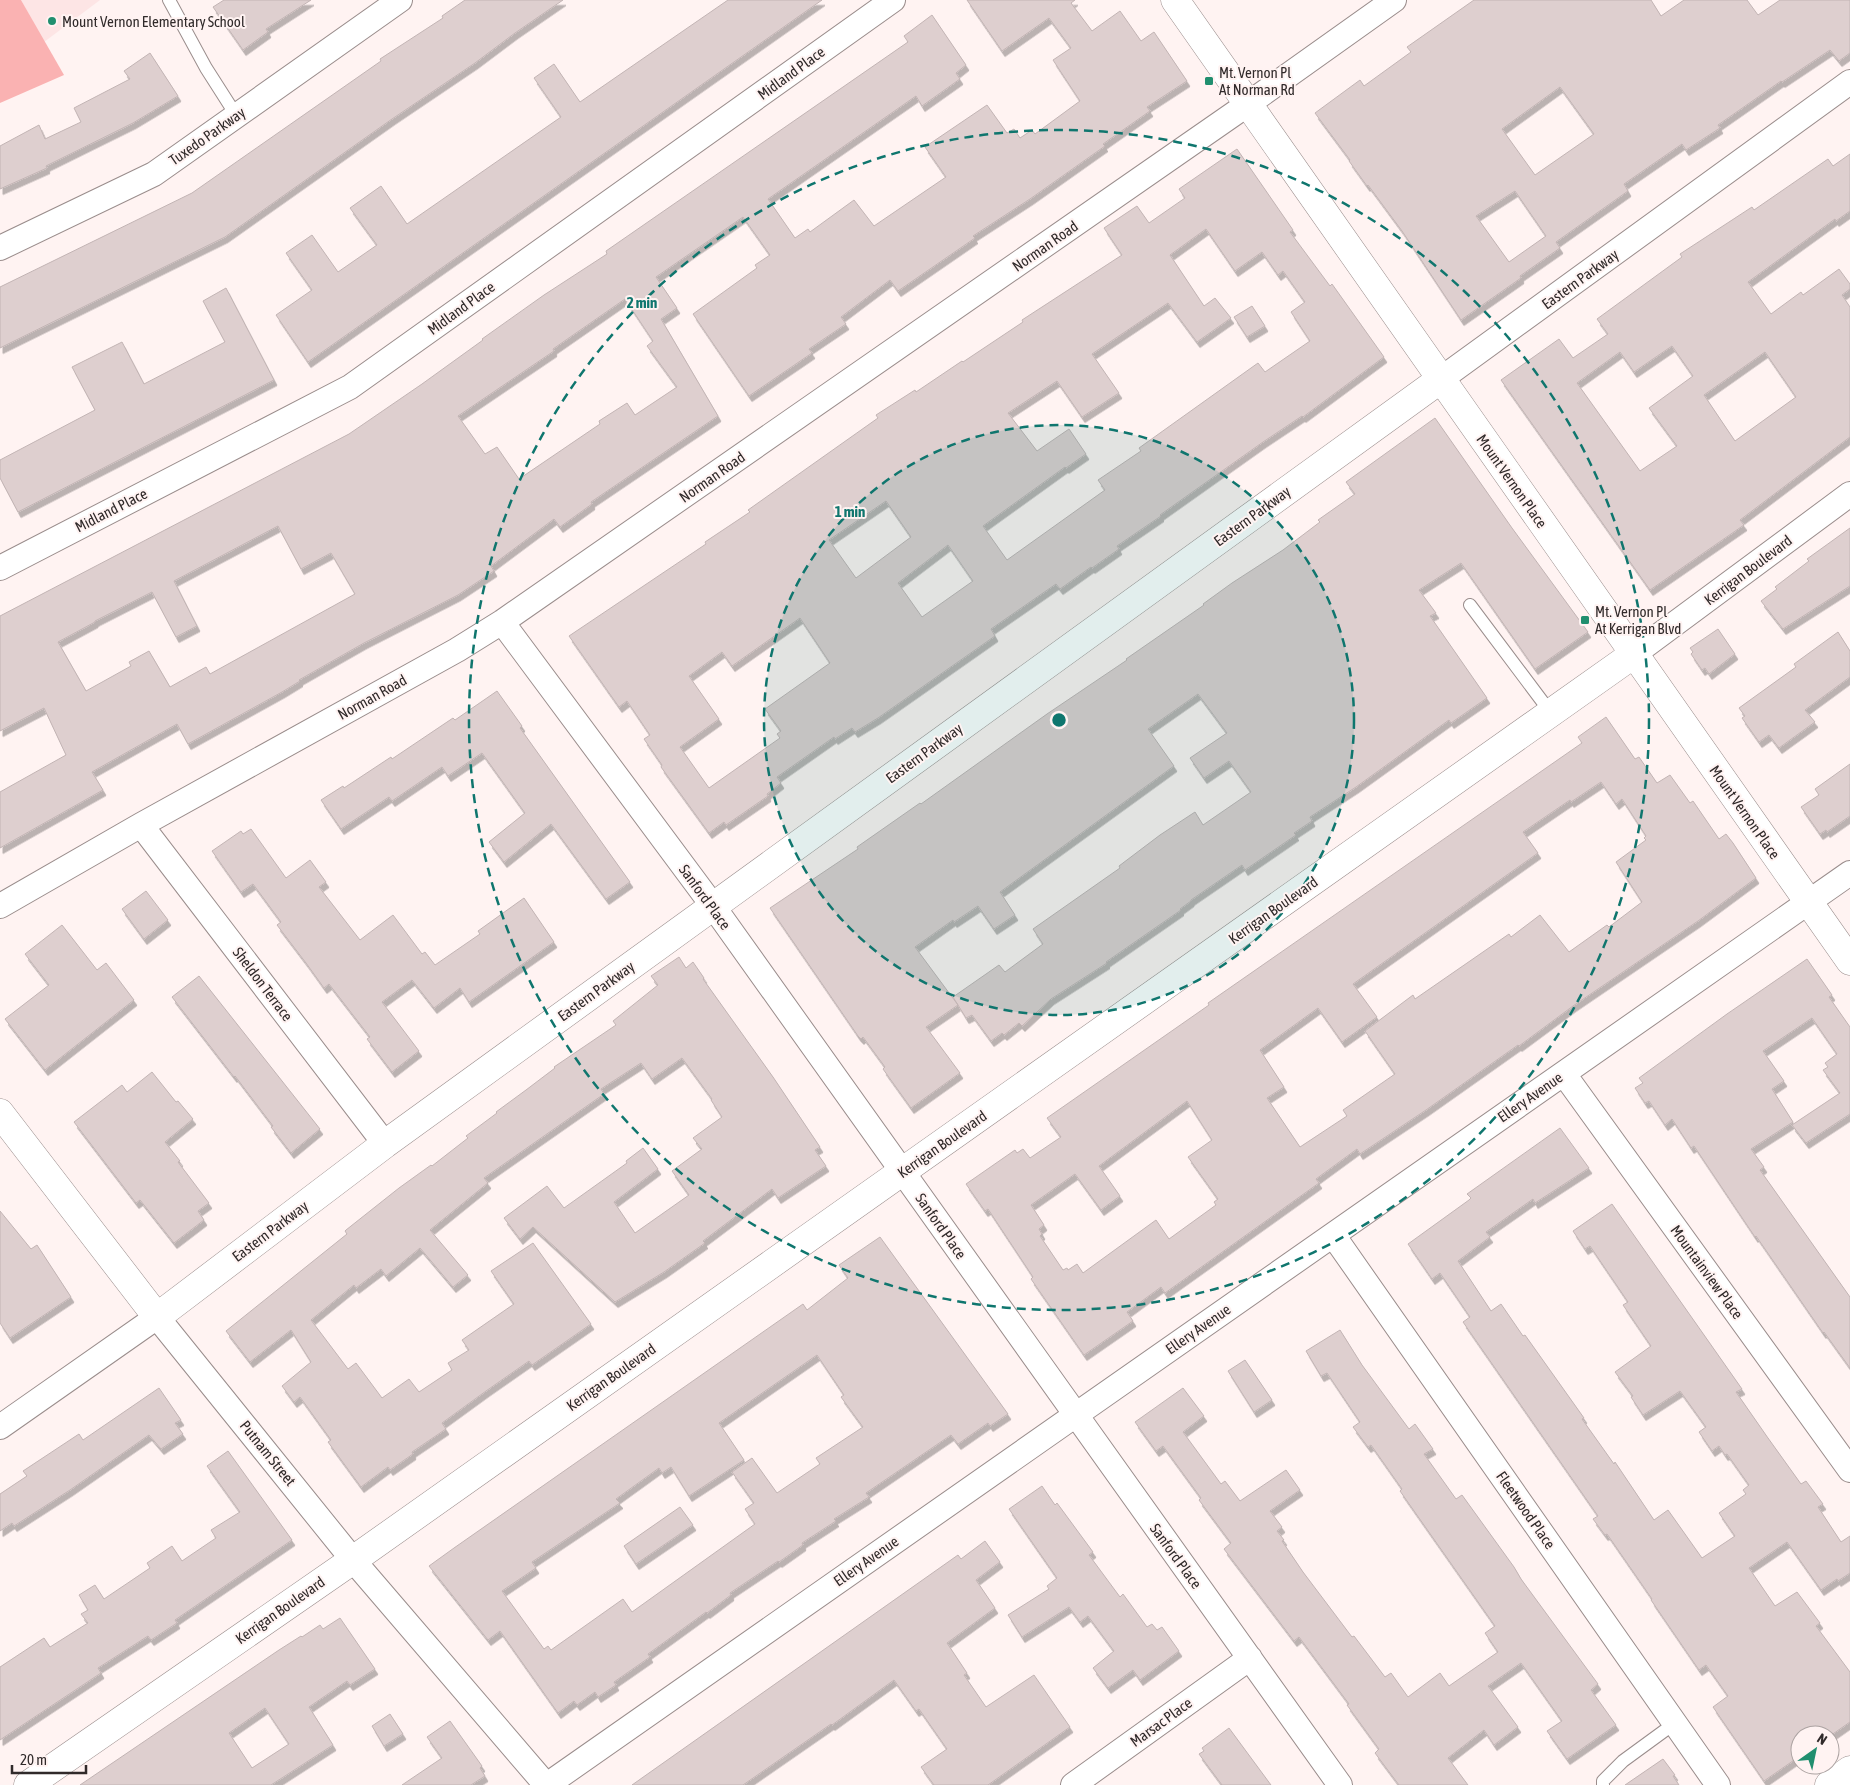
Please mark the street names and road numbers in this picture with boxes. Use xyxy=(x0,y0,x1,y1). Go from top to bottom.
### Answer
street label: Midland Place xyxy=(754,43,828,103)
street label: Tuxedo Parkway xyxy=(166,104,248,168)
street label: Norman Road xyxy=(1009,217,1081,275)
street label: Eastern Parkway xyxy=(1538,246,1622,312)
street label: Midland Place xyxy=(424,278,498,338)
street label: Mount Vernon Place xyxy=(1473,431,1551,531)
street label: Norman Road xyxy=(676,448,748,506)
street label: Eastern Parkway xyxy=(1210,483,1294,549)
street label: Midland Place xyxy=(72,484,150,535)
street label: Kerrigan Boulevard xyxy=(1701,532,1795,608)
street label: Norman Road xyxy=(335,671,409,723)
street label: Eastern Parkway xyxy=(882,720,966,786)
street label: Mount Vernon Place xyxy=(1706,762,1784,862)
street label: Sanford Place xyxy=(676,861,734,933)
street label: Kerrigan Boulevard xyxy=(1225,873,1321,947)
street label: Sheldon Terrace xyxy=(230,944,296,1024)
street label: Eastern Parkway xyxy=(554,958,638,1024)
street label: Ellery Avenue xyxy=(1494,1068,1566,1126)
street label: Kerrigan Boulevard xyxy=(894,1107,990,1181)
street label: Sanford Place xyxy=(912,1190,970,1262)
street label: Eastern Parkway xyxy=(229,1197,311,1265)
street label: Mountainview Place xyxy=(1667,1222,1747,1322)
street label: Ellery Avenue xyxy=(1162,1300,1234,1358)
street label: Kerrigan Boulevard xyxy=(563,1340,659,1414)
street label: Putnam Street xyxy=(237,1417,299,1489)
street label: Fleetwood Place xyxy=(1493,1468,1559,1552)
street label: Sanford Place xyxy=(1147,1520,1205,1592)
street label: Ellery Avenue xyxy=(830,1532,902,1590)
street label: Kerrigan Boulevard xyxy=(232,1573,328,1647)
street label: Marsac Place xyxy=(1127,1694,1195,1750)

